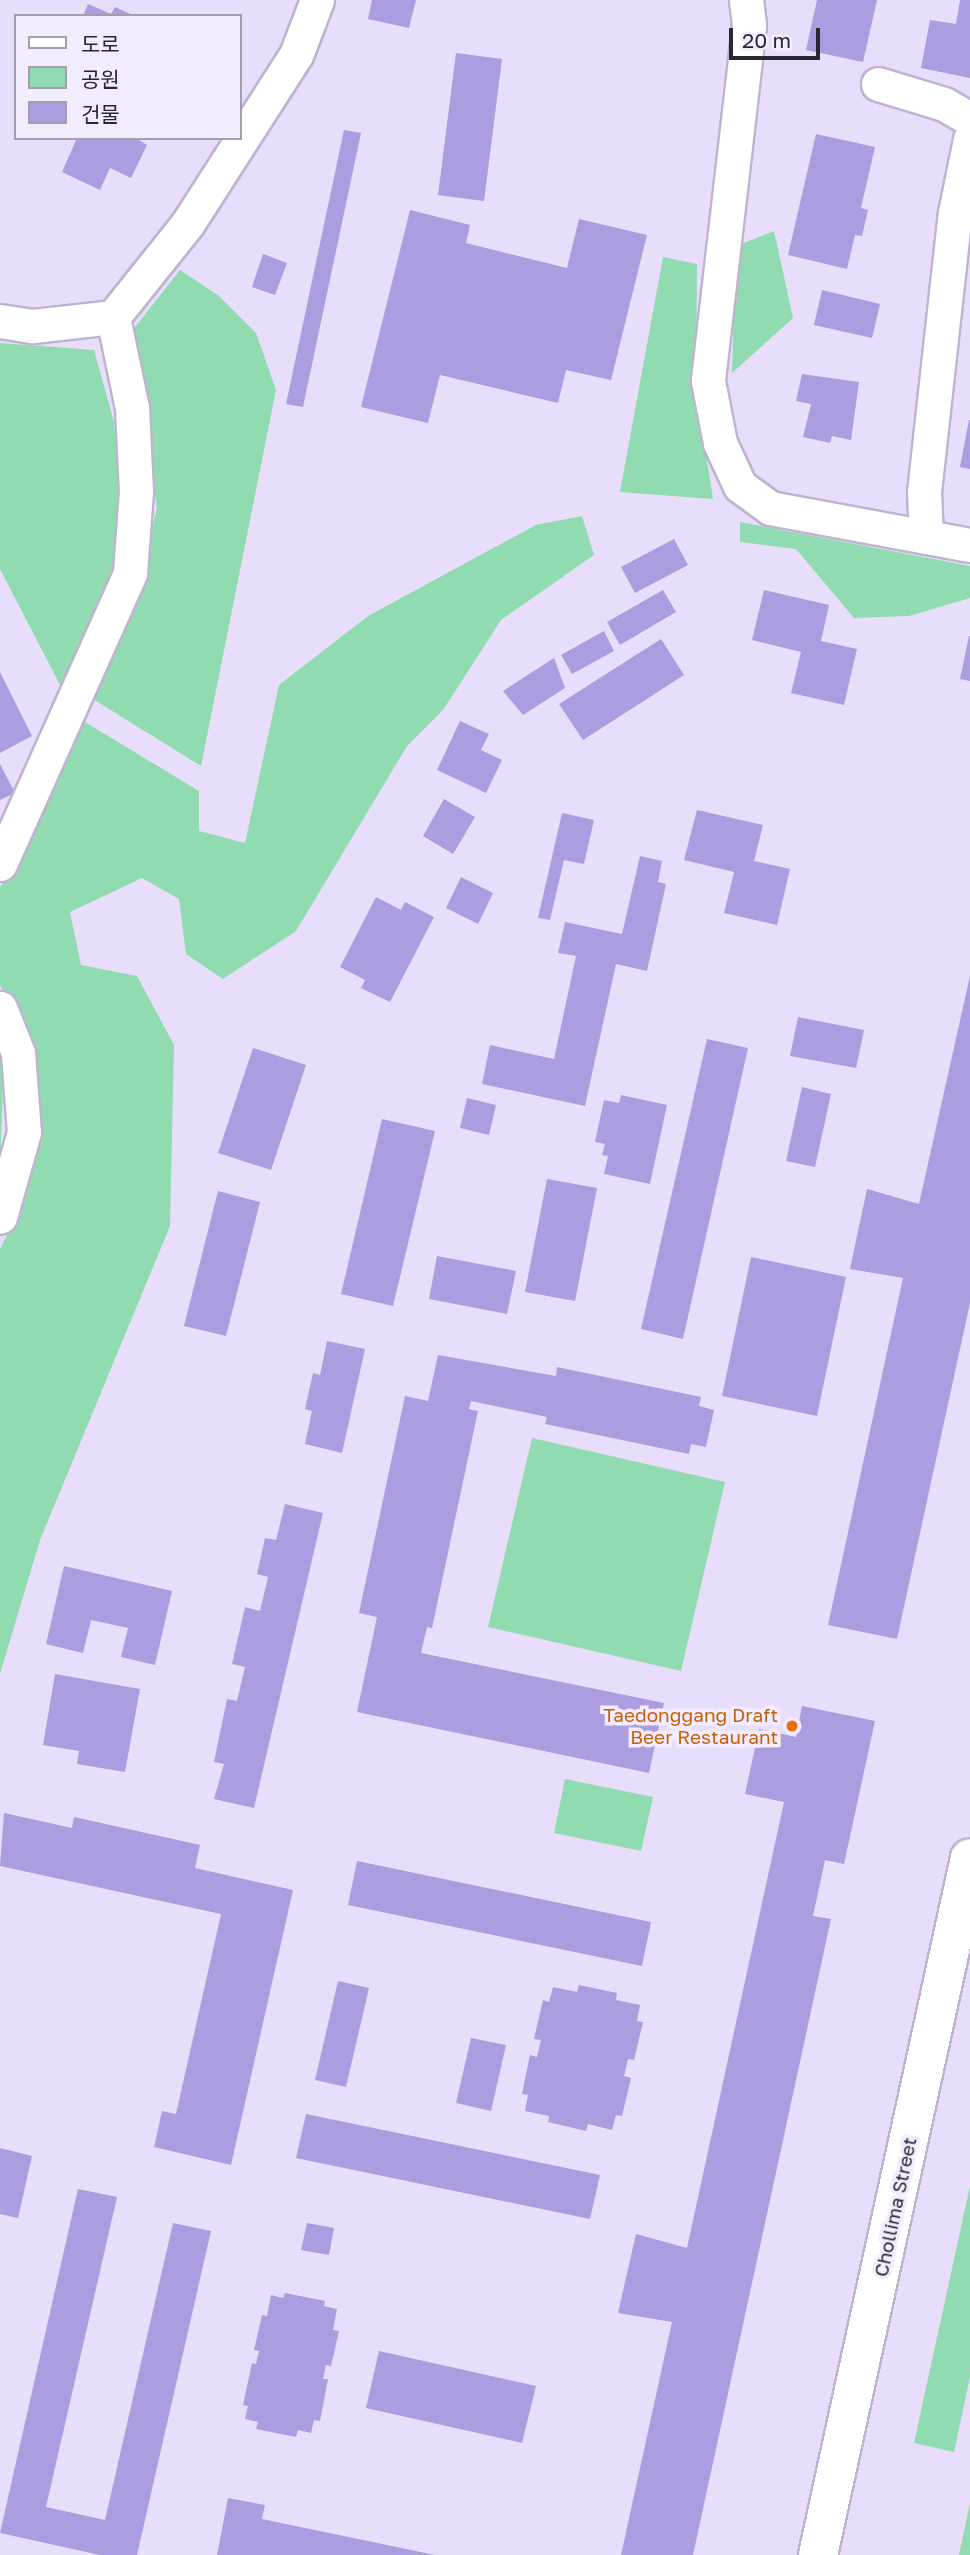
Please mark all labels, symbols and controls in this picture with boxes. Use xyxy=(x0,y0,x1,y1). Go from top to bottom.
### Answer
legend xyxy=(14,14,242,140)
scale bar xyxy=(732,14,823,58)
text: 20 m xyxy=(742,27,791,53)
text: 도로 xyxy=(81,31,120,57)
text: 공원 xyxy=(81,66,120,92)
text: 건물 xyxy=(81,101,120,127)
place label: Taedonggang Draft Beer Restaurant xyxy=(603,1704,778,1748)
marker: Taedonggang Draft Beer Restaurant xyxy=(784,1718,800,1734)
street label: Chollima Street xyxy=(869,2135,921,2279)

